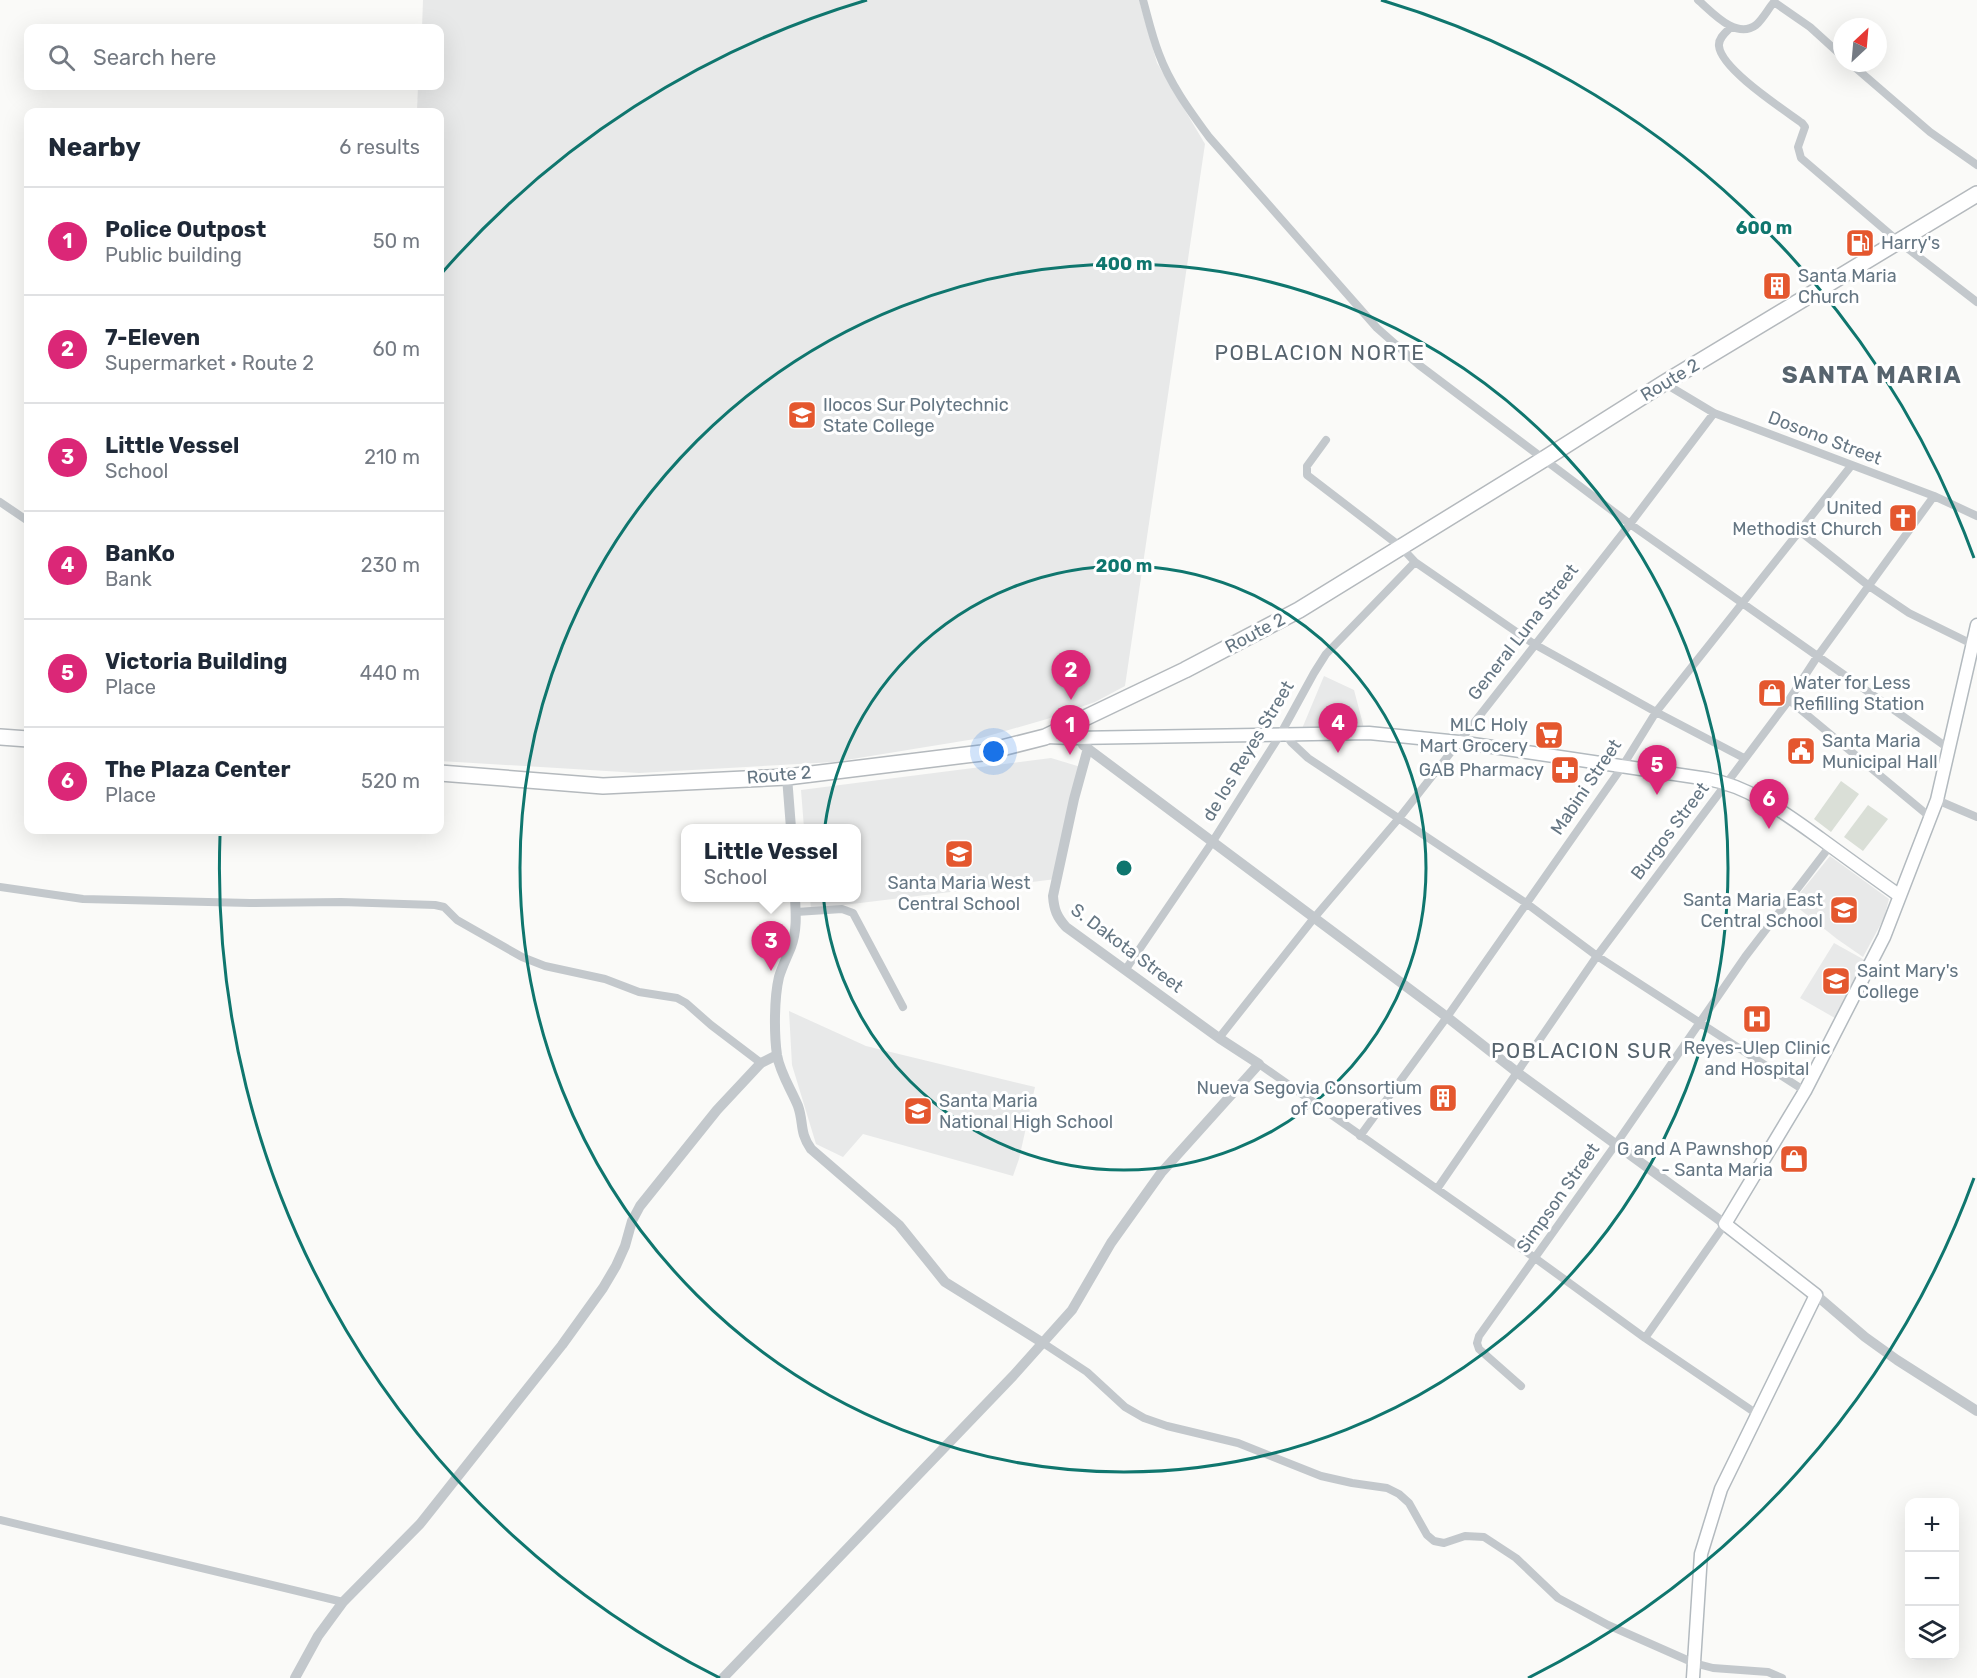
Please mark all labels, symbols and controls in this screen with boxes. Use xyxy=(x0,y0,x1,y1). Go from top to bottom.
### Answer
north arrow xyxy=(1833,18,1887,72)
search box xyxy=(24,24,444,90)
icon: search xyxy=(45,41,78,74)
text: Search here xyxy=(93,44,216,71)
text: Nearby xyxy=(48,132,141,163)
text: 6 results xyxy=(339,135,420,159)
text: Police Outpost xyxy=(105,216,266,243)
text: 600 m xyxy=(1736,217,1792,239)
fuel station icon: Harry's xyxy=(1844,227,1876,259)
text: 1 xyxy=(63,229,72,253)
text: 50 m xyxy=(373,229,420,253)
place label: Harry's xyxy=(1881,232,1940,254)
text: Public building xyxy=(105,243,242,267)
text: 400 m xyxy=(1095,253,1153,275)
place label: Santa Maria Church xyxy=(1798,265,1897,308)
building icon: Santa Maria Church xyxy=(1761,270,1793,302)
text: 7-Eleven xyxy=(105,324,200,351)
text: 2 xyxy=(61,337,74,361)
text: 60 m xyxy=(373,337,420,361)
district label: POBLACION NORTE xyxy=(1215,340,1425,365)
text: Supermarket · Route 2 xyxy=(105,351,314,375)
street label: Route 2 xyxy=(1636,354,1704,406)
district label: SANTA MARIA xyxy=(1782,361,1962,389)
place label: Ilocos Sur Polytechnic State College xyxy=(823,394,1009,437)
school or university icon: Ilocos Sur Polytechnic State College xyxy=(786,399,818,431)
street label: Dosono Street xyxy=(1765,406,1885,470)
text: Little Vessel xyxy=(105,432,239,459)
text: 3 xyxy=(61,445,74,469)
text: 210 m xyxy=(364,445,420,469)
text: School xyxy=(105,459,168,483)
place label: United Methodist Church xyxy=(1732,497,1882,540)
church icon: United Methodist Church xyxy=(1887,502,1919,534)
text: BanKo xyxy=(105,540,175,567)
text: 4 xyxy=(61,553,74,577)
text: 230 m xyxy=(361,553,420,577)
text: 200 m xyxy=(1096,555,1152,577)
street label: General Luna Street xyxy=(1463,560,1583,704)
text: Bank xyxy=(105,567,152,591)
street label: Route 2 xyxy=(1221,608,1289,658)
text: Victoria Building xyxy=(105,648,287,675)
pin: 2 xyxy=(1052,650,1090,700)
text: 5 xyxy=(61,661,74,685)
text: 440 m xyxy=(360,661,420,685)
place label: Water for Less Refilling Station xyxy=(1793,672,1924,715)
text: Place xyxy=(105,675,156,699)
street label: de los Reyes Street xyxy=(1197,677,1299,825)
shop icon: Water for Less Refilling Station xyxy=(1756,677,1788,709)
pin: 4 xyxy=(1318,704,1358,753)
pin: 1 xyxy=(1050,706,1090,755)
place label: MLC Holy Mart Grocery xyxy=(1419,714,1528,757)
supermarket icon: MLC Holy Mart Grocery xyxy=(1533,719,1565,751)
place label: Santa Maria Municipal Hall xyxy=(1822,730,1938,773)
street label: Mabini Street xyxy=(1546,735,1626,839)
public building icon: Santa Maria Municipal Hall xyxy=(1785,735,1817,767)
your location xyxy=(979,737,1008,766)
pin: 5 xyxy=(1638,746,1676,795)
pharmacy icon: GAB Pharmacy xyxy=(1549,754,1581,786)
text: The Plaza Center xyxy=(105,756,290,783)
place label: GAB Pharmacy xyxy=(1419,759,1544,781)
street label: Route 2 xyxy=(746,761,812,789)
text: 6 xyxy=(61,769,74,793)
text: 520 m xyxy=(361,769,420,793)
street label: Burgos Street xyxy=(1626,778,1714,884)
pin: 6 xyxy=(1750,780,1788,829)
text: Place xyxy=(105,783,156,807)
popup xyxy=(681,824,861,902)
text: Little Vessel xyxy=(704,838,838,865)
school or university icon: Santa Maria West Central School xyxy=(943,838,975,870)
centre of rings xyxy=(1114,858,1134,878)
text: School xyxy=(704,865,767,889)
place label: Santa Maria West Central School xyxy=(887,872,1031,915)
place label: Santa Maria East Central School xyxy=(1683,889,1823,932)
school or university icon: Santa Maria East Central School xyxy=(1828,894,1860,926)
street label: S. Dakota Street xyxy=(1066,899,1188,997)
pin: 3 xyxy=(752,922,790,971)
place label: Saint Mary's College xyxy=(1857,960,1958,1003)
school or university icon: Saint Mary's College xyxy=(1820,965,1852,997)
hospital icon: Reyes-Ulep Clinic and Hospital xyxy=(1741,1003,1773,1035)
place label: Reyes-Ulep Clinic and Hospital xyxy=(1684,1037,1830,1080)
district label: POBLACION SUR xyxy=(1491,1038,1673,1063)
place label: Nueva Segovia Consortium of Cooperatives xyxy=(1196,1077,1422,1120)
building icon: Nueva Segovia Consortium of Cooperatives xyxy=(1427,1082,1459,1114)
place label: Santa Maria National High School xyxy=(939,1090,1113,1133)
school or university icon: Santa Maria National High School xyxy=(902,1095,934,1127)
place label: G and A Pawnshop - Santa Maria xyxy=(1617,1138,1773,1181)
street label: Simpson Street xyxy=(1512,1139,1604,1257)
shop icon: G and A Pawnshop - Santa Maria xyxy=(1778,1143,1810,1175)
map controls xyxy=(1905,1498,1959,1660)
button: + xyxy=(1905,1498,1959,1552)
button: − xyxy=(1905,1552,1959,1606)
button: layers xyxy=(1905,1606,1959,1660)

